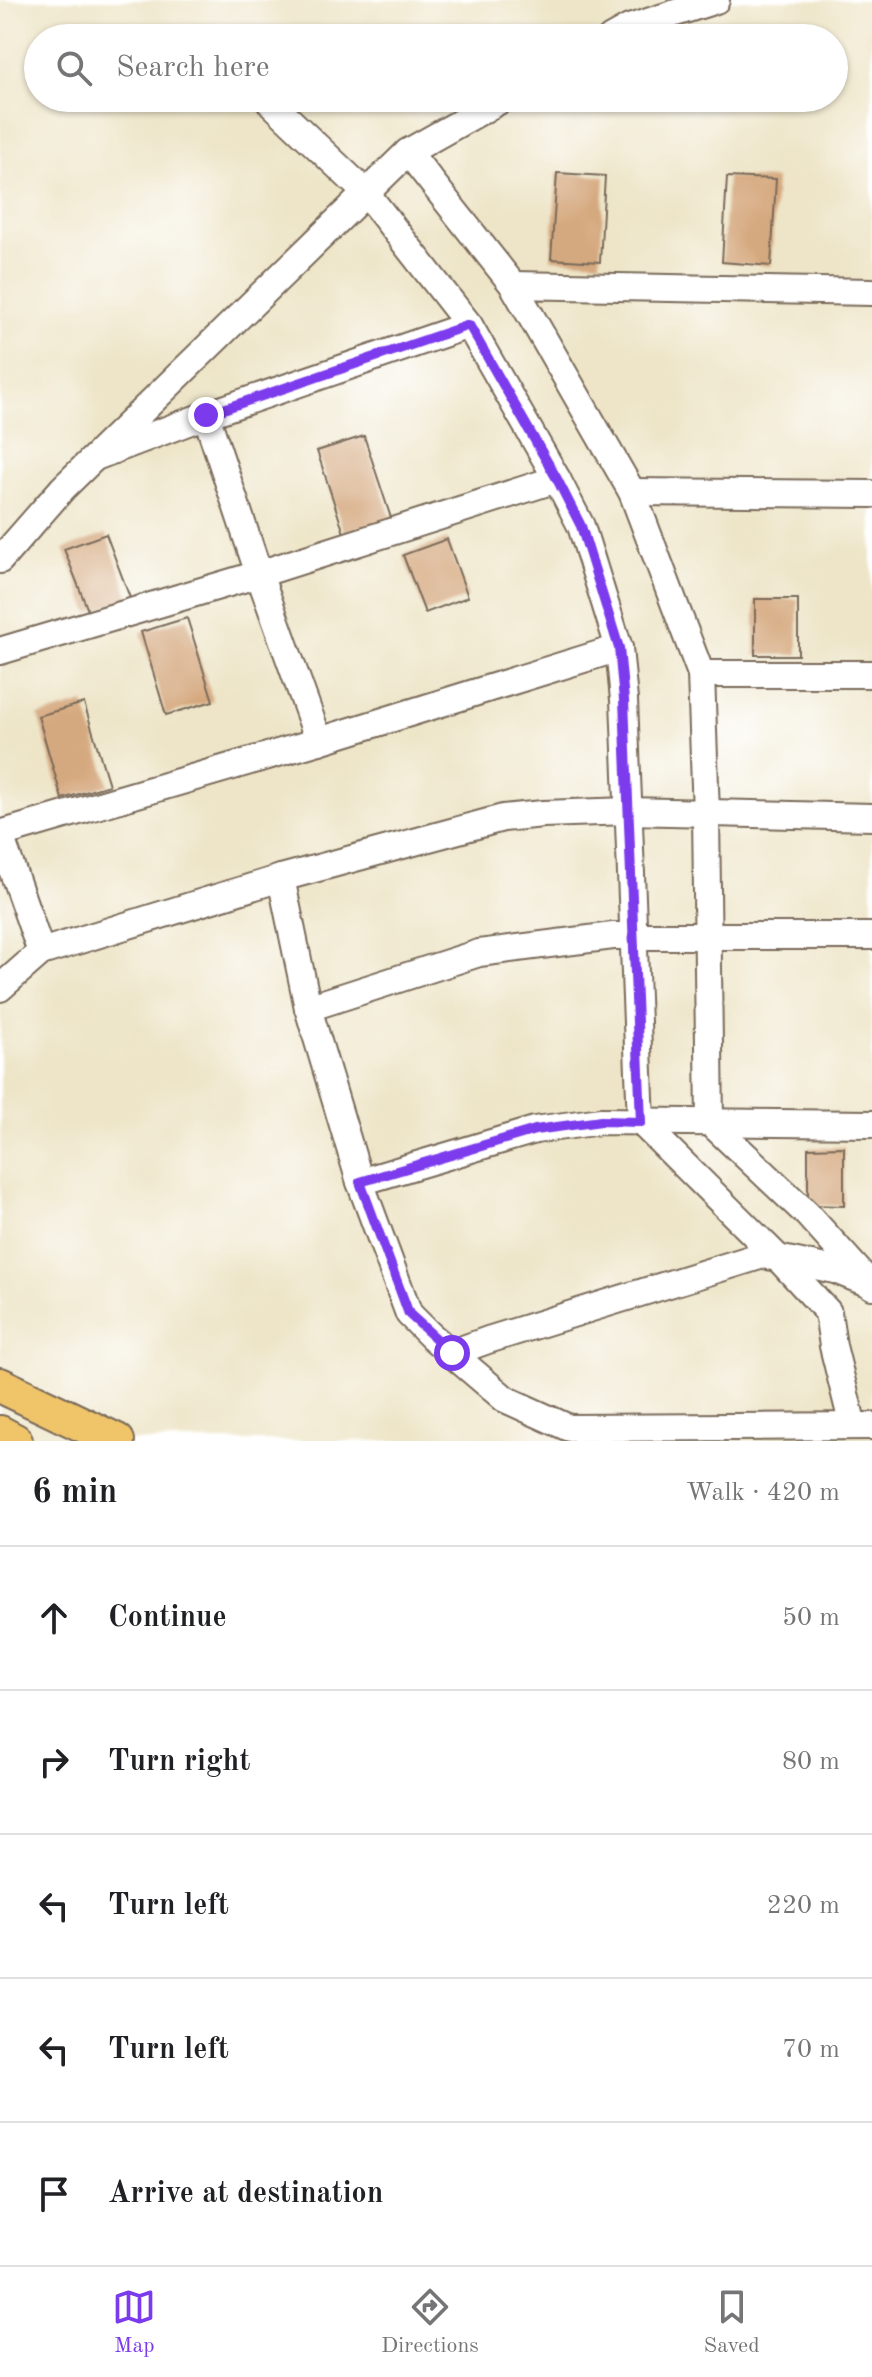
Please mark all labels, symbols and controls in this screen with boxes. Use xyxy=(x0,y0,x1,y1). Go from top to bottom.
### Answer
search box xyxy=(24,24,848,112)
icon: search xyxy=(52,46,96,90)
text: Search here xyxy=(116,53,270,83)
route end xyxy=(188,397,224,433)
route start xyxy=(434,1335,470,1371)
text: 6 min xyxy=(32,1476,117,1510)
text: Walk · 420 m xyxy=(686,1480,840,1506)
icon: ahead xyxy=(32,1596,76,1640)
text: Continue xyxy=(108,1603,227,1633)
text: 50 m xyxy=(782,1605,840,1631)
icon: right xyxy=(32,1740,76,1784)
text: Turn right xyxy=(108,1747,250,1777)
text: 80 m xyxy=(782,1749,840,1775)
icon: left xyxy=(32,1884,76,1928)
text: Turn left xyxy=(108,1891,229,1921)
text: 220 m xyxy=(767,1893,840,1919)
icon: left xyxy=(32,2028,76,2072)
text: Turn left xyxy=(108,2035,229,2065)
text: 70 m xyxy=(782,2037,840,2063)
icon: arrive xyxy=(32,2172,76,2216)
text: Arrive at destination xyxy=(108,2179,383,2209)
tab: Map xyxy=(112,2285,156,2360)
tab: Directions xyxy=(381,2285,479,2360)
tab: Saved xyxy=(704,2285,760,2360)

